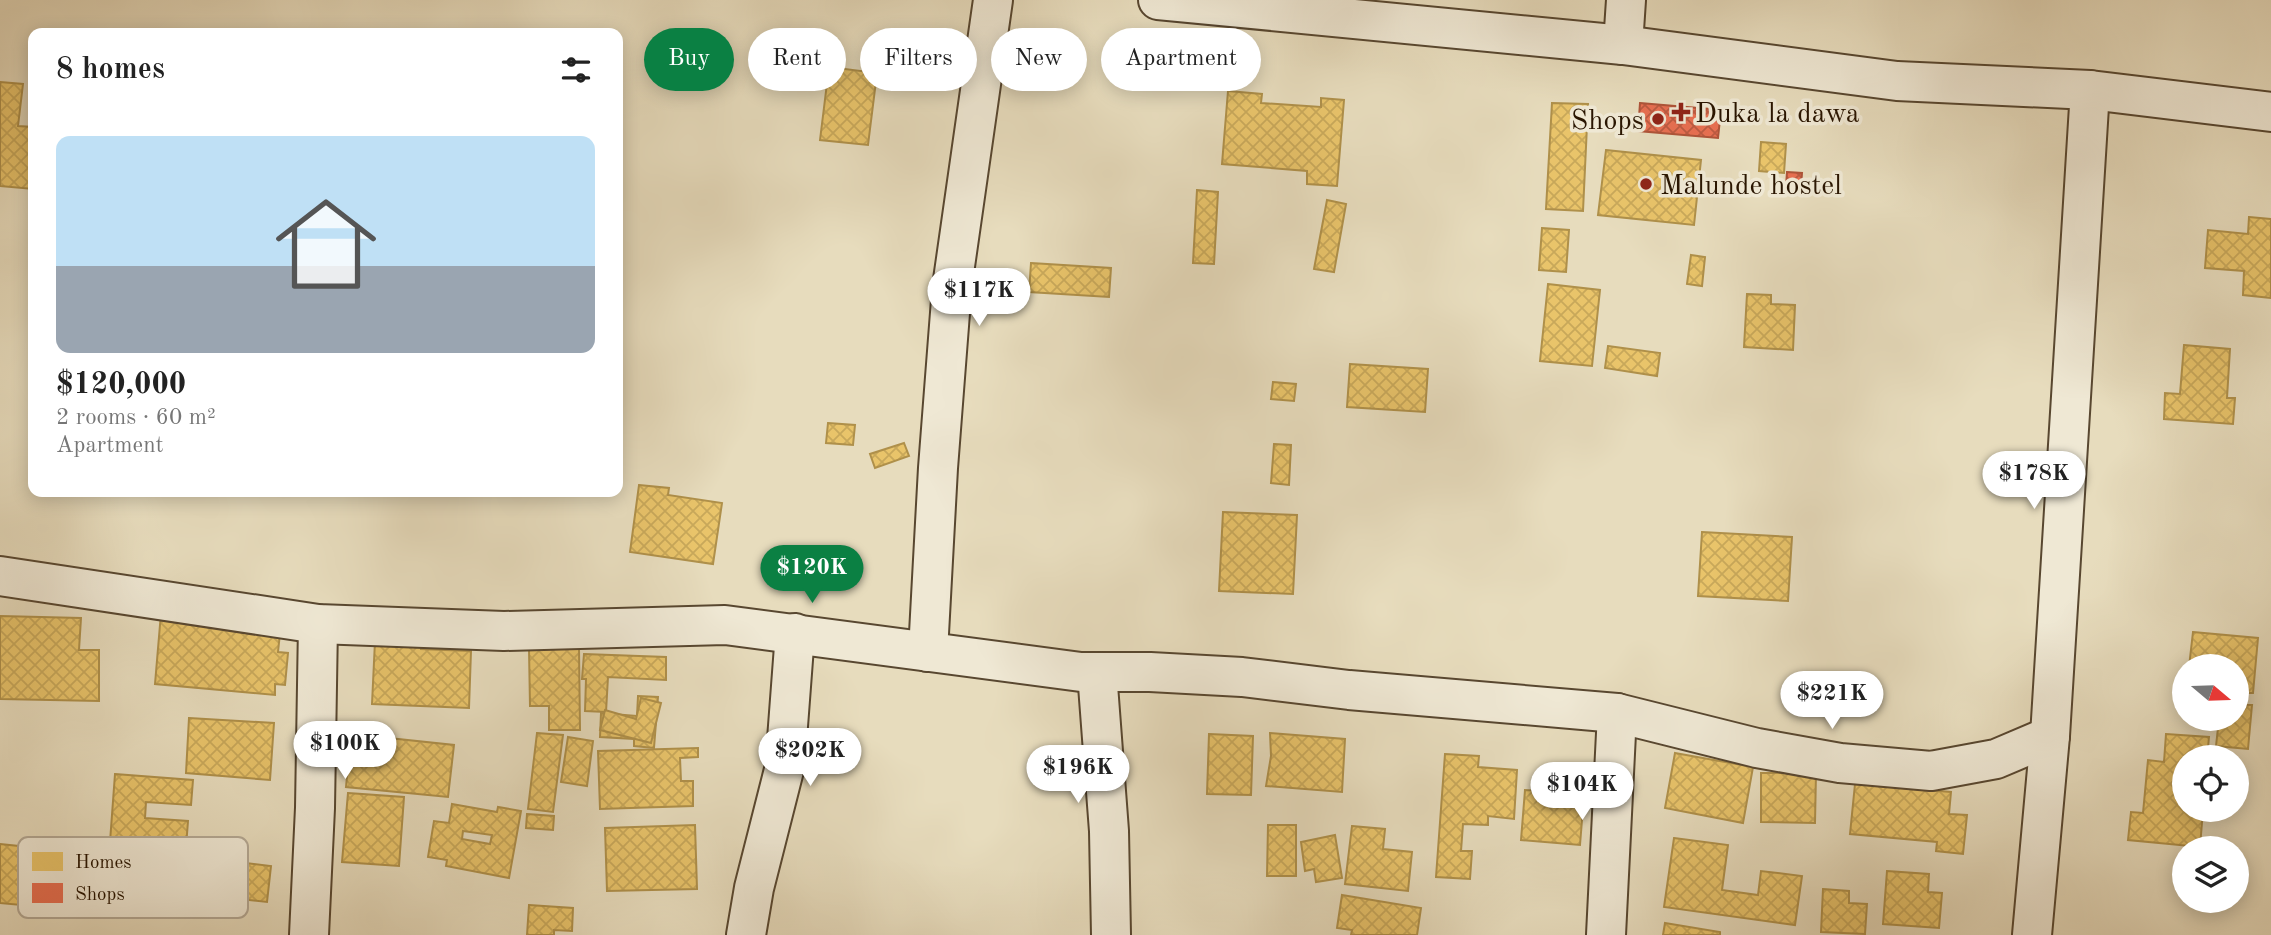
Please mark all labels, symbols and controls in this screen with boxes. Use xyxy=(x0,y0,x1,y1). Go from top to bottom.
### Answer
chip: Buy xyxy=(644,28,734,91)
chip: Rent xyxy=(748,28,846,91)
chip: Filters xyxy=(860,28,977,91)
chip: New xyxy=(991,28,1087,91)
chip: Apartment xyxy=(1101,28,1261,91)
icon: filters xyxy=(557,51,595,89)
text: 8 homes xyxy=(56,55,165,85)
place label: Duka la dawa xyxy=(1695,101,1860,129)
marker: Duka la dawa xyxy=(1673,104,1689,120)
place label: Shops xyxy=(1571,108,1644,136)
marker: Shops xyxy=(1650,111,1666,127)
place label: Malunde hostel xyxy=(1660,173,1842,201)
marker: Malunde hostel xyxy=(1638,176,1654,192)
icon: home xyxy=(263,181,389,307)
pin: $117K xyxy=(930,268,1028,328)
text: $117K xyxy=(943,279,1015,302)
text: $120,000 xyxy=(56,370,186,400)
text: 2 rooms · 60 m² xyxy=(56,406,216,429)
text: Apartment xyxy=(56,434,164,457)
pin: $178K xyxy=(1985,452,2083,511)
text: $178K xyxy=(1998,462,2070,485)
pin: $120K xyxy=(763,546,861,605)
text: $120K xyxy=(776,556,848,579)
north arrow xyxy=(2172,654,2249,732)
map controls xyxy=(2172,654,2249,913)
pin: $221K xyxy=(1783,672,1881,731)
text: $221K xyxy=(1796,682,1868,705)
pin: $100K xyxy=(296,722,394,781)
pin: $202K xyxy=(761,728,859,788)
text: $100K xyxy=(309,732,381,755)
text: $202K xyxy=(774,739,846,762)
button: locate xyxy=(2172,745,2249,822)
pin: $196K xyxy=(1029,746,1127,805)
text: $196K xyxy=(1042,756,1114,779)
pin: $104K xyxy=(1533,762,1631,822)
text: $104K xyxy=(1546,773,1618,796)
button: layers xyxy=(2172,836,2249,913)
legend xyxy=(18,837,248,918)
text: Homes xyxy=(75,854,131,873)
text: Shops xyxy=(75,886,125,905)

